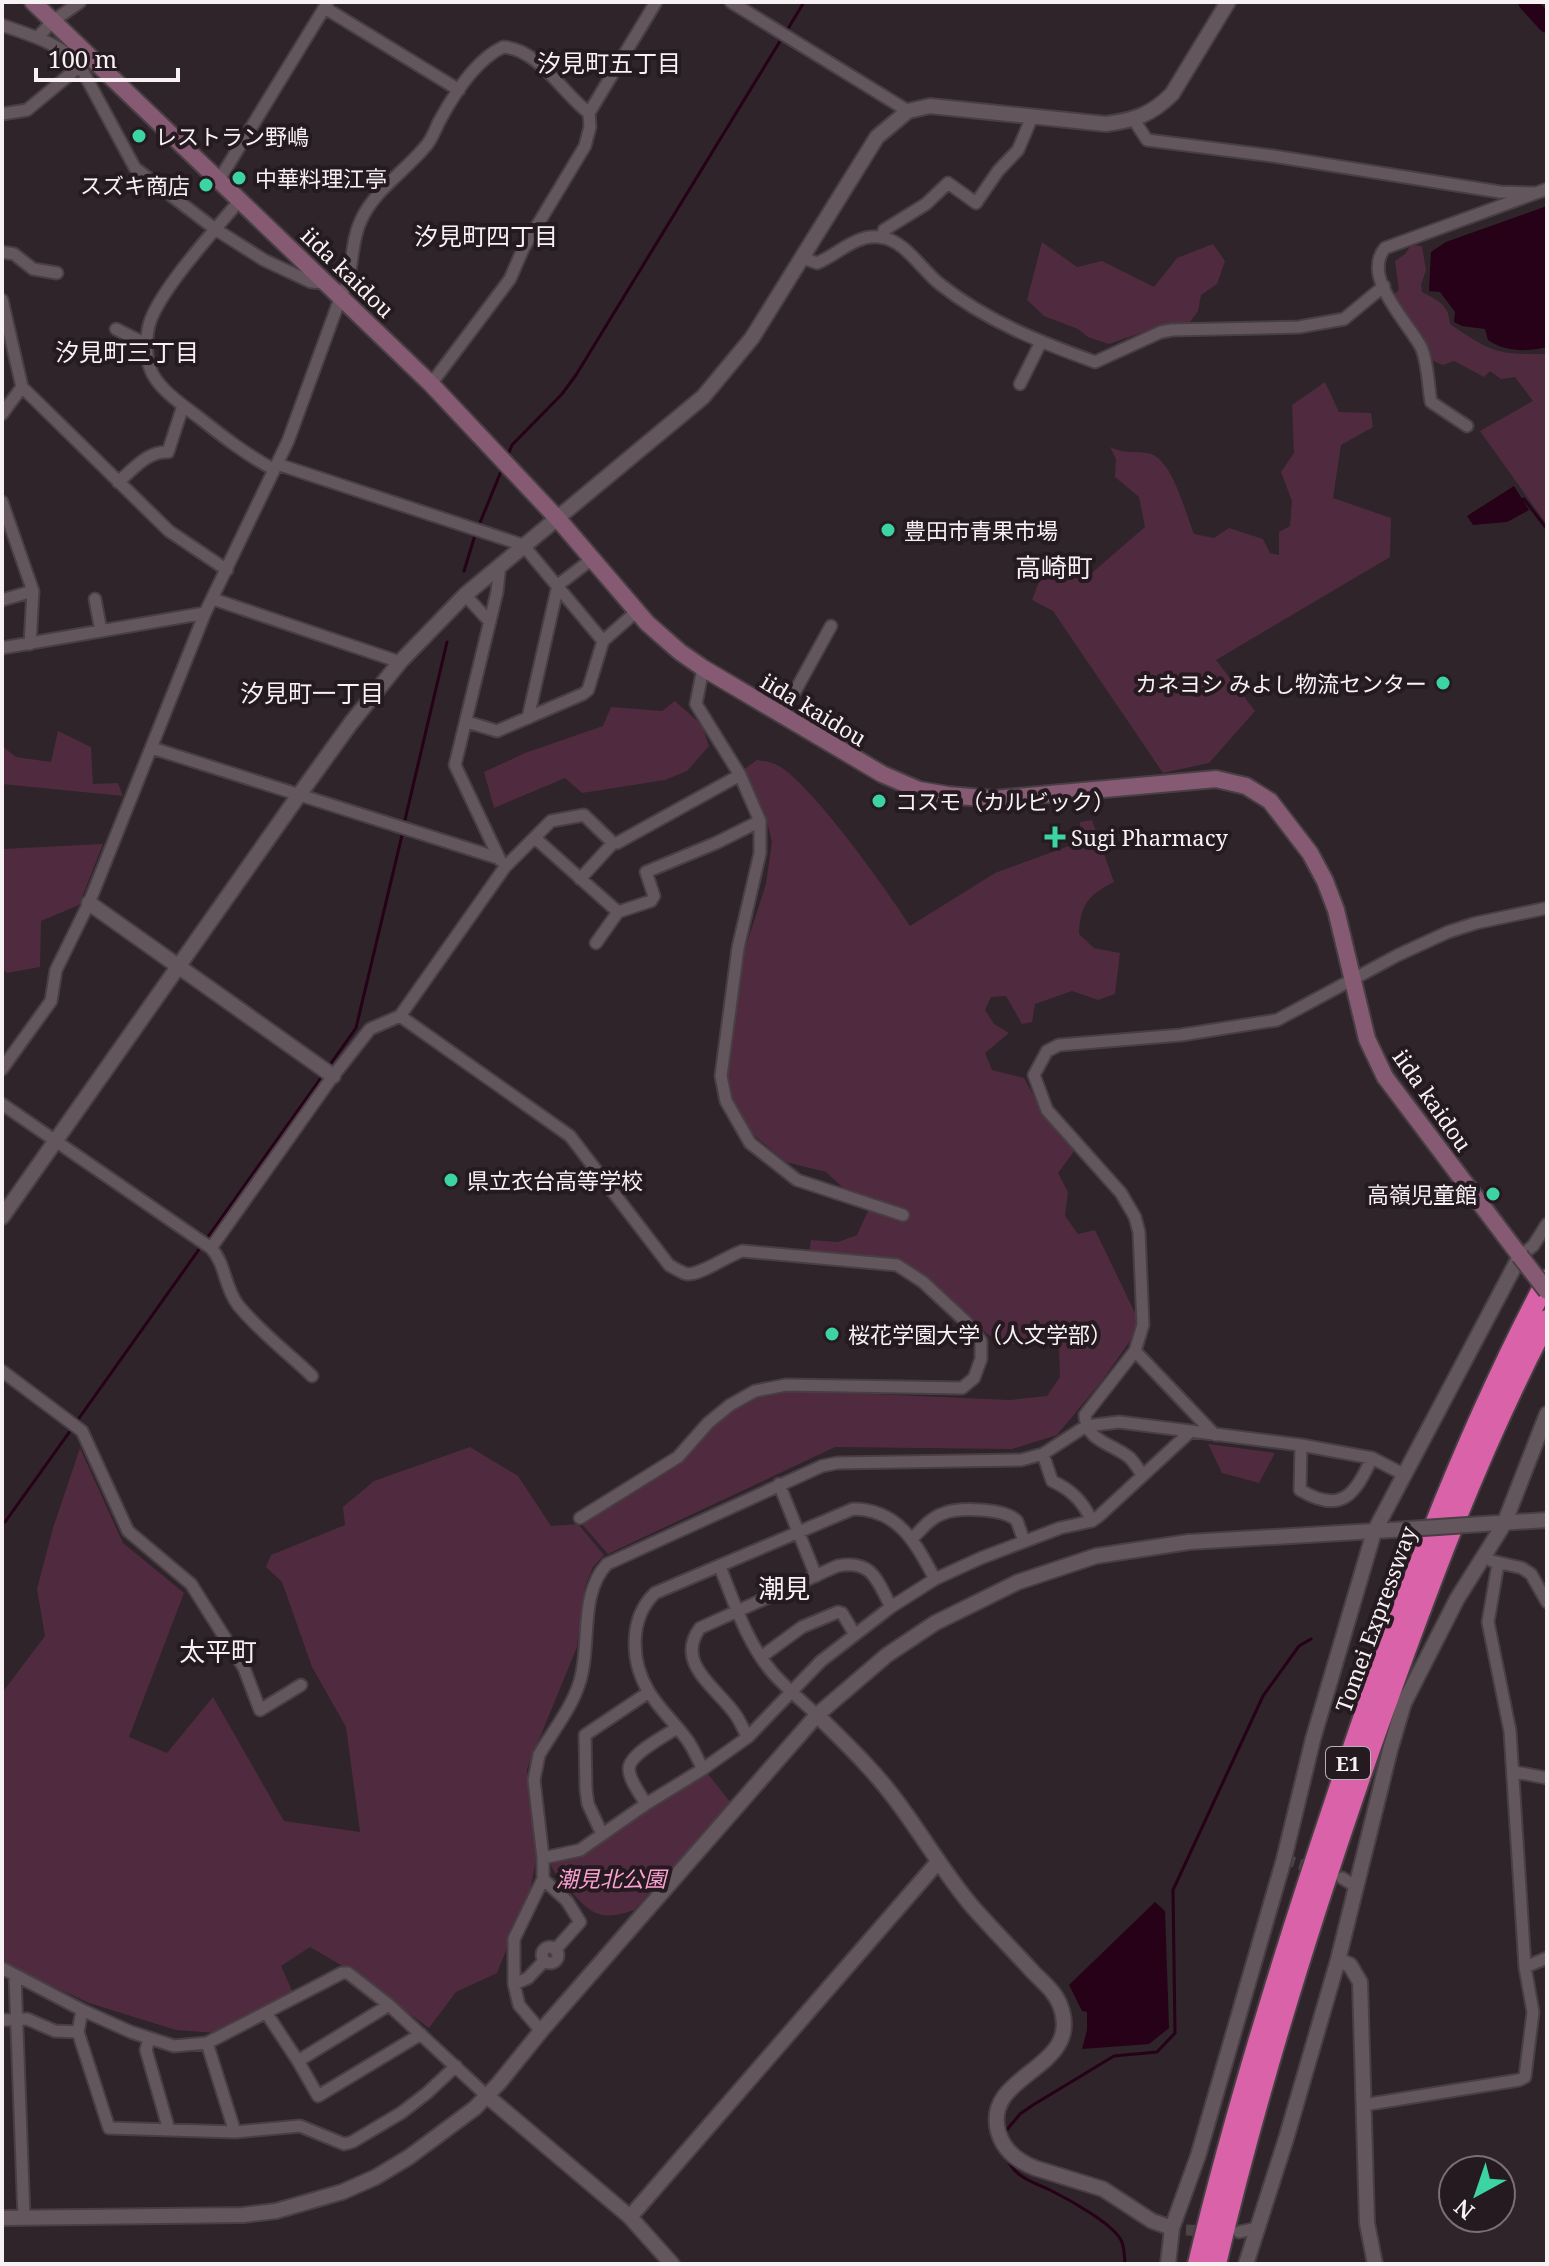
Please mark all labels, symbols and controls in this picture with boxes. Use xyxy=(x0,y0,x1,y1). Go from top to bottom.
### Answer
scale bar xyxy=(36,32,178,82)
text: 100 m xyxy=(48,42,117,75)
district label: 汐見町五丁目 xyxy=(537,46,681,79)
place label: レストラン野嶋 xyxy=(155,121,309,151)
marker: レストラン野嶋 xyxy=(130,127,148,145)
place label: 中華料理江亭 xyxy=(255,163,387,193)
marker: 中華料理江亭 xyxy=(230,169,248,187)
place label: スズキ商店 xyxy=(80,170,190,200)
marker: スズキ商店 xyxy=(197,176,215,194)
district label: 汐見町四丁目 xyxy=(414,219,558,252)
street label: iida kaidou xyxy=(295,220,401,324)
district label: 汐見町三丁目 xyxy=(55,335,199,368)
place label: 豊田市青果市場 xyxy=(904,515,1058,545)
marker: 豊田市青果市場 xyxy=(879,521,897,539)
district label: 高崎町 xyxy=(1015,549,1093,585)
street label: iida kaidou xyxy=(756,666,872,752)
place label: カネヨシ みよし物流センター xyxy=(1135,668,1427,698)
marker: カネヨシ みよし物流センター xyxy=(1434,674,1452,692)
district label: 汐見町一丁目 xyxy=(240,676,384,709)
place label: コスモ（カルビック） xyxy=(895,786,1115,816)
marker: コスモ（カルビック） xyxy=(870,792,888,810)
place label: Sugi Pharmacy xyxy=(1071,822,1229,852)
marker: Sugi Pharmacy xyxy=(1046,828,1064,846)
street label: iida kaidou xyxy=(1387,1043,1479,1157)
place label: 県立衣台高等学校 xyxy=(467,1165,643,1195)
marker: 県立衣台高等学校 xyxy=(442,1171,460,1189)
place label: 高嶺児童館 xyxy=(1367,1179,1477,1209)
marker: 高嶺児童館 xyxy=(1484,1185,1502,1203)
place label: 桜花学園大学（人文学部） xyxy=(848,1319,1112,1349)
marker: 桜花学園大学（人文学部） xyxy=(823,1325,841,1343)
street label: Tomei Expressway xyxy=(1327,1521,1423,1716)
district label: 潮見 xyxy=(758,1570,810,1606)
district label: 太平町 xyxy=(179,1633,257,1669)
road number: E1 xyxy=(1326,1747,1370,1779)
park label: 潮見北公園 xyxy=(556,1863,669,1893)
north arrow xyxy=(1437,2154,1517,2234)
text: N xyxy=(1447,2193,1480,2227)

